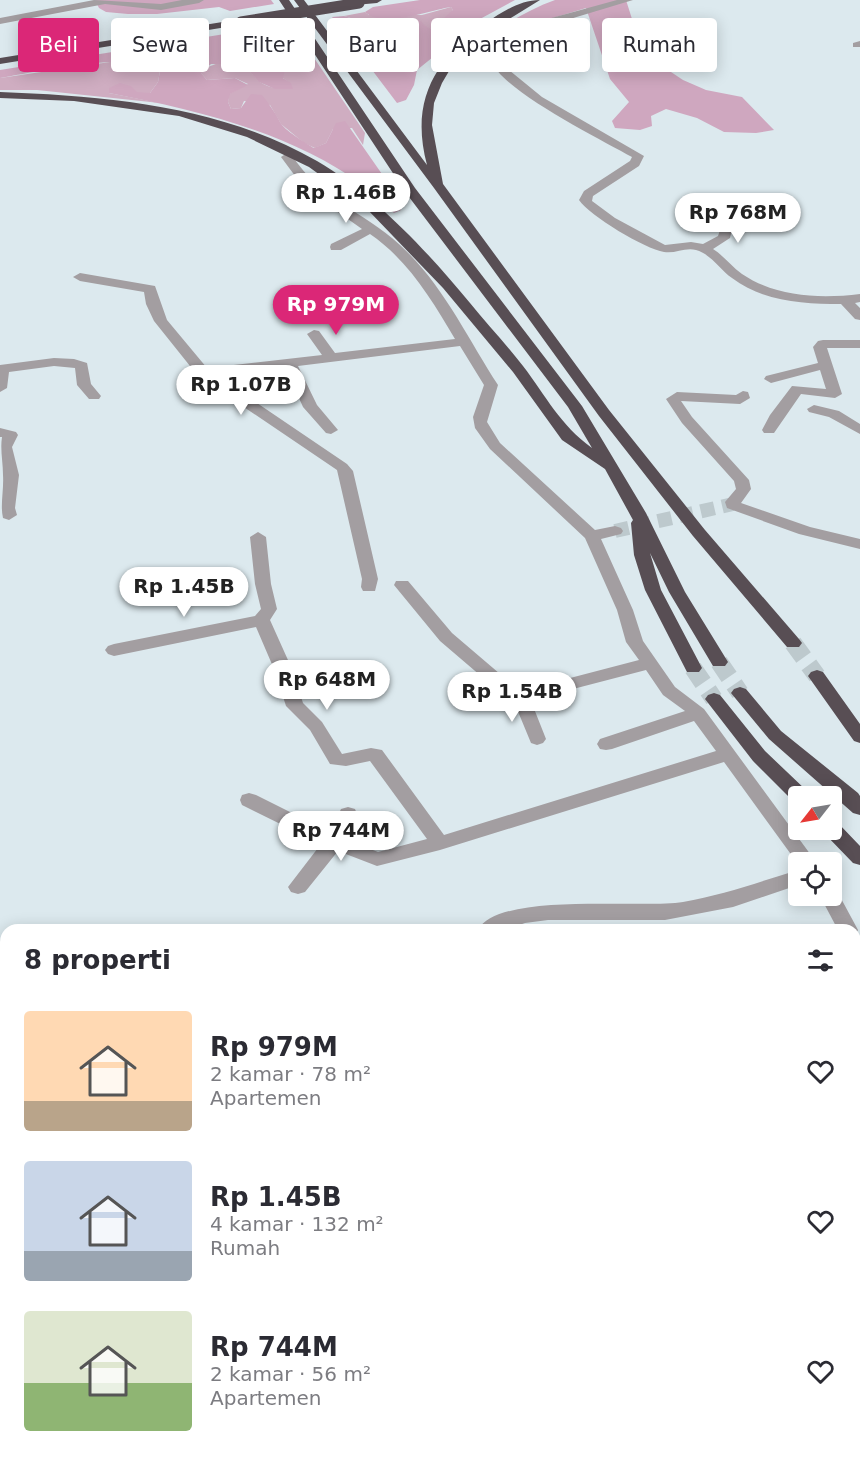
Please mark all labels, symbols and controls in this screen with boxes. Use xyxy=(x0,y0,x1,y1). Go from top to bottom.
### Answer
chip: Beli xyxy=(18,18,99,72)
chip: Sewa xyxy=(111,18,209,72)
chip: Filter xyxy=(221,18,315,72)
chip: Baru xyxy=(327,18,419,72)
chip: Apartemen xyxy=(431,18,590,72)
chip: Rumah xyxy=(602,18,717,72)
pin: Rp 1.46B xyxy=(284,173,408,224)
text: Rp 1.46B xyxy=(295,180,397,204)
pin: Rp 768M xyxy=(683,193,793,244)
text: Rp 768M xyxy=(689,200,787,224)
pin: Rp 979M xyxy=(281,285,391,336)
text: Rp 979M xyxy=(287,292,385,316)
pin: Rp 1.07B xyxy=(179,365,303,416)
text: Rp 1.07B xyxy=(190,372,292,396)
pin: Rp 1.45B xyxy=(122,567,246,618)
text: Rp 1.45B xyxy=(133,574,235,598)
pin: Rp 648M xyxy=(272,660,382,711)
text: Rp 648M xyxy=(278,667,376,691)
pin: Rp 1.54B xyxy=(450,672,574,723)
text: Rp 1.54B xyxy=(461,679,563,703)
north arrow xyxy=(788,786,842,840)
map controls xyxy=(788,786,842,906)
pin: Rp 744M xyxy=(286,811,396,862)
text: Rp 744M xyxy=(292,818,390,842)
button: locate xyxy=(788,852,842,906)
icon: filters xyxy=(804,944,837,977)
text: 8 properti xyxy=(24,945,171,975)
text: Rp 979M xyxy=(210,1032,338,1062)
icon: home xyxy=(72,1035,144,1107)
icon: heart xyxy=(804,1055,837,1088)
text: 2 kamar · 78 m² xyxy=(210,1062,371,1086)
text: Apartemen xyxy=(210,1086,321,1110)
text: Rp 1.45B xyxy=(210,1182,342,1212)
icon: home xyxy=(72,1185,144,1257)
icon: heart xyxy=(804,1205,837,1238)
text: 4 kamar · 132 m² xyxy=(210,1212,384,1236)
text: Rumah xyxy=(210,1236,280,1260)
text: Rp 744M xyxy=(210,1332,338,1362)
icon: home xyxy=(72,1335,144,1407)
icon: heart xyxy=(804,1355,837,1388)
text: 2 kamar · 56 m² xyxy=(210,1362,371,1386)
text: Apartemen xyxy=(210,1386,321,1410)

